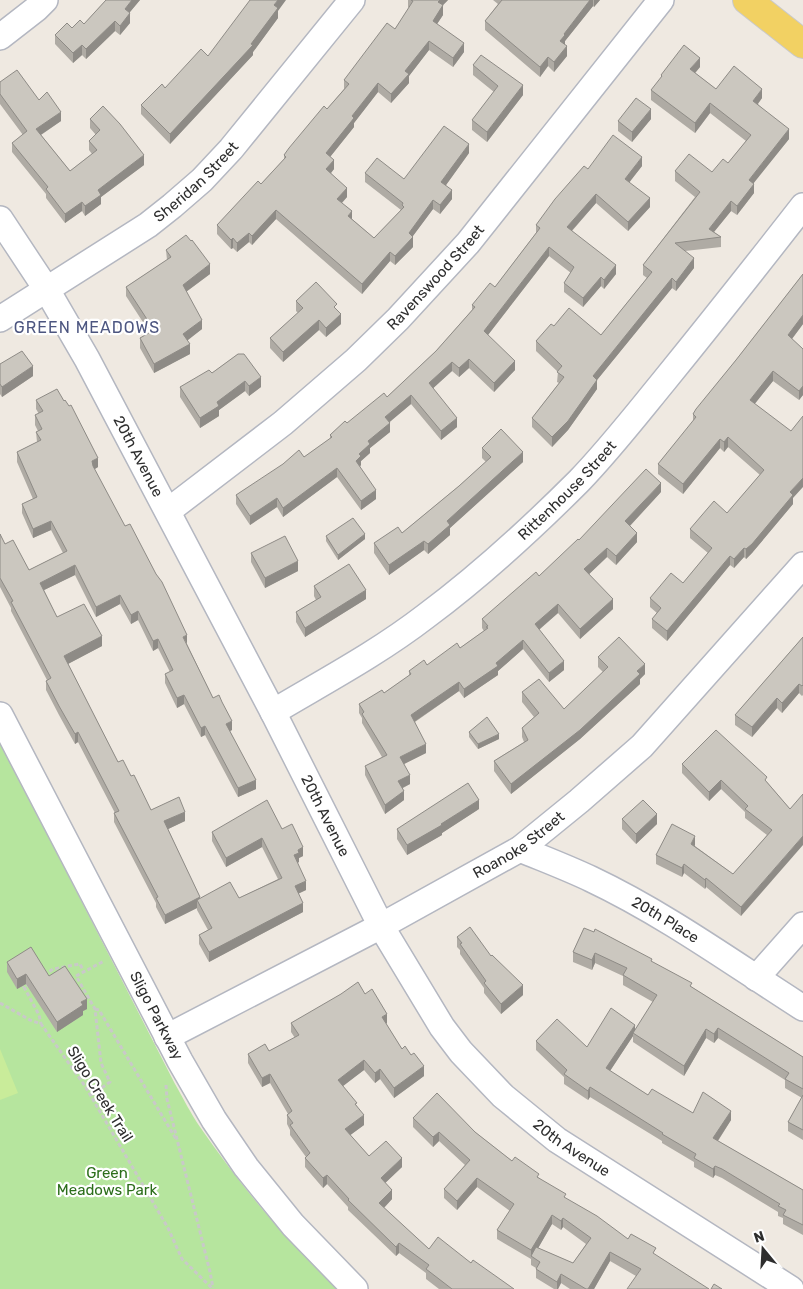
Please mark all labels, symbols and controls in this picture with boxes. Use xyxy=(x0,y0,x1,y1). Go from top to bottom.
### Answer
street label: Sheridan Street xyxy=(150,138,242,226)
street label: Ravenswood Street xyxy=(383,221,488,334)
district label: GREEN MEADOWS xyxy=(14,318,160,337)
street label: 20th Avenue xyxy=(110,413,167,500)
street label: Rittenhouse Street xyxy=(514,437,620,544)
street label: 20th Avenue xyxy=(297,772,353,860)
street label: Roanoke Street xyxy=(470,807,568,882)
street label: 20th Place xyxy=(629,893,702,947)
street label: Sligo Parkway xyxy=(126,968,187,1063)
street label: Sligo Creek Trail xyxy=(63,1043,137,1145)
street label: 20th Avenue xyxy=(530,1115,613,1180)
park label: Green Meadows Park xyxy=(57,1164,157,1199)
north arrow xyxy=(738,1224,788,1274)
text: N xyxy=(752,1227,767,1247)

